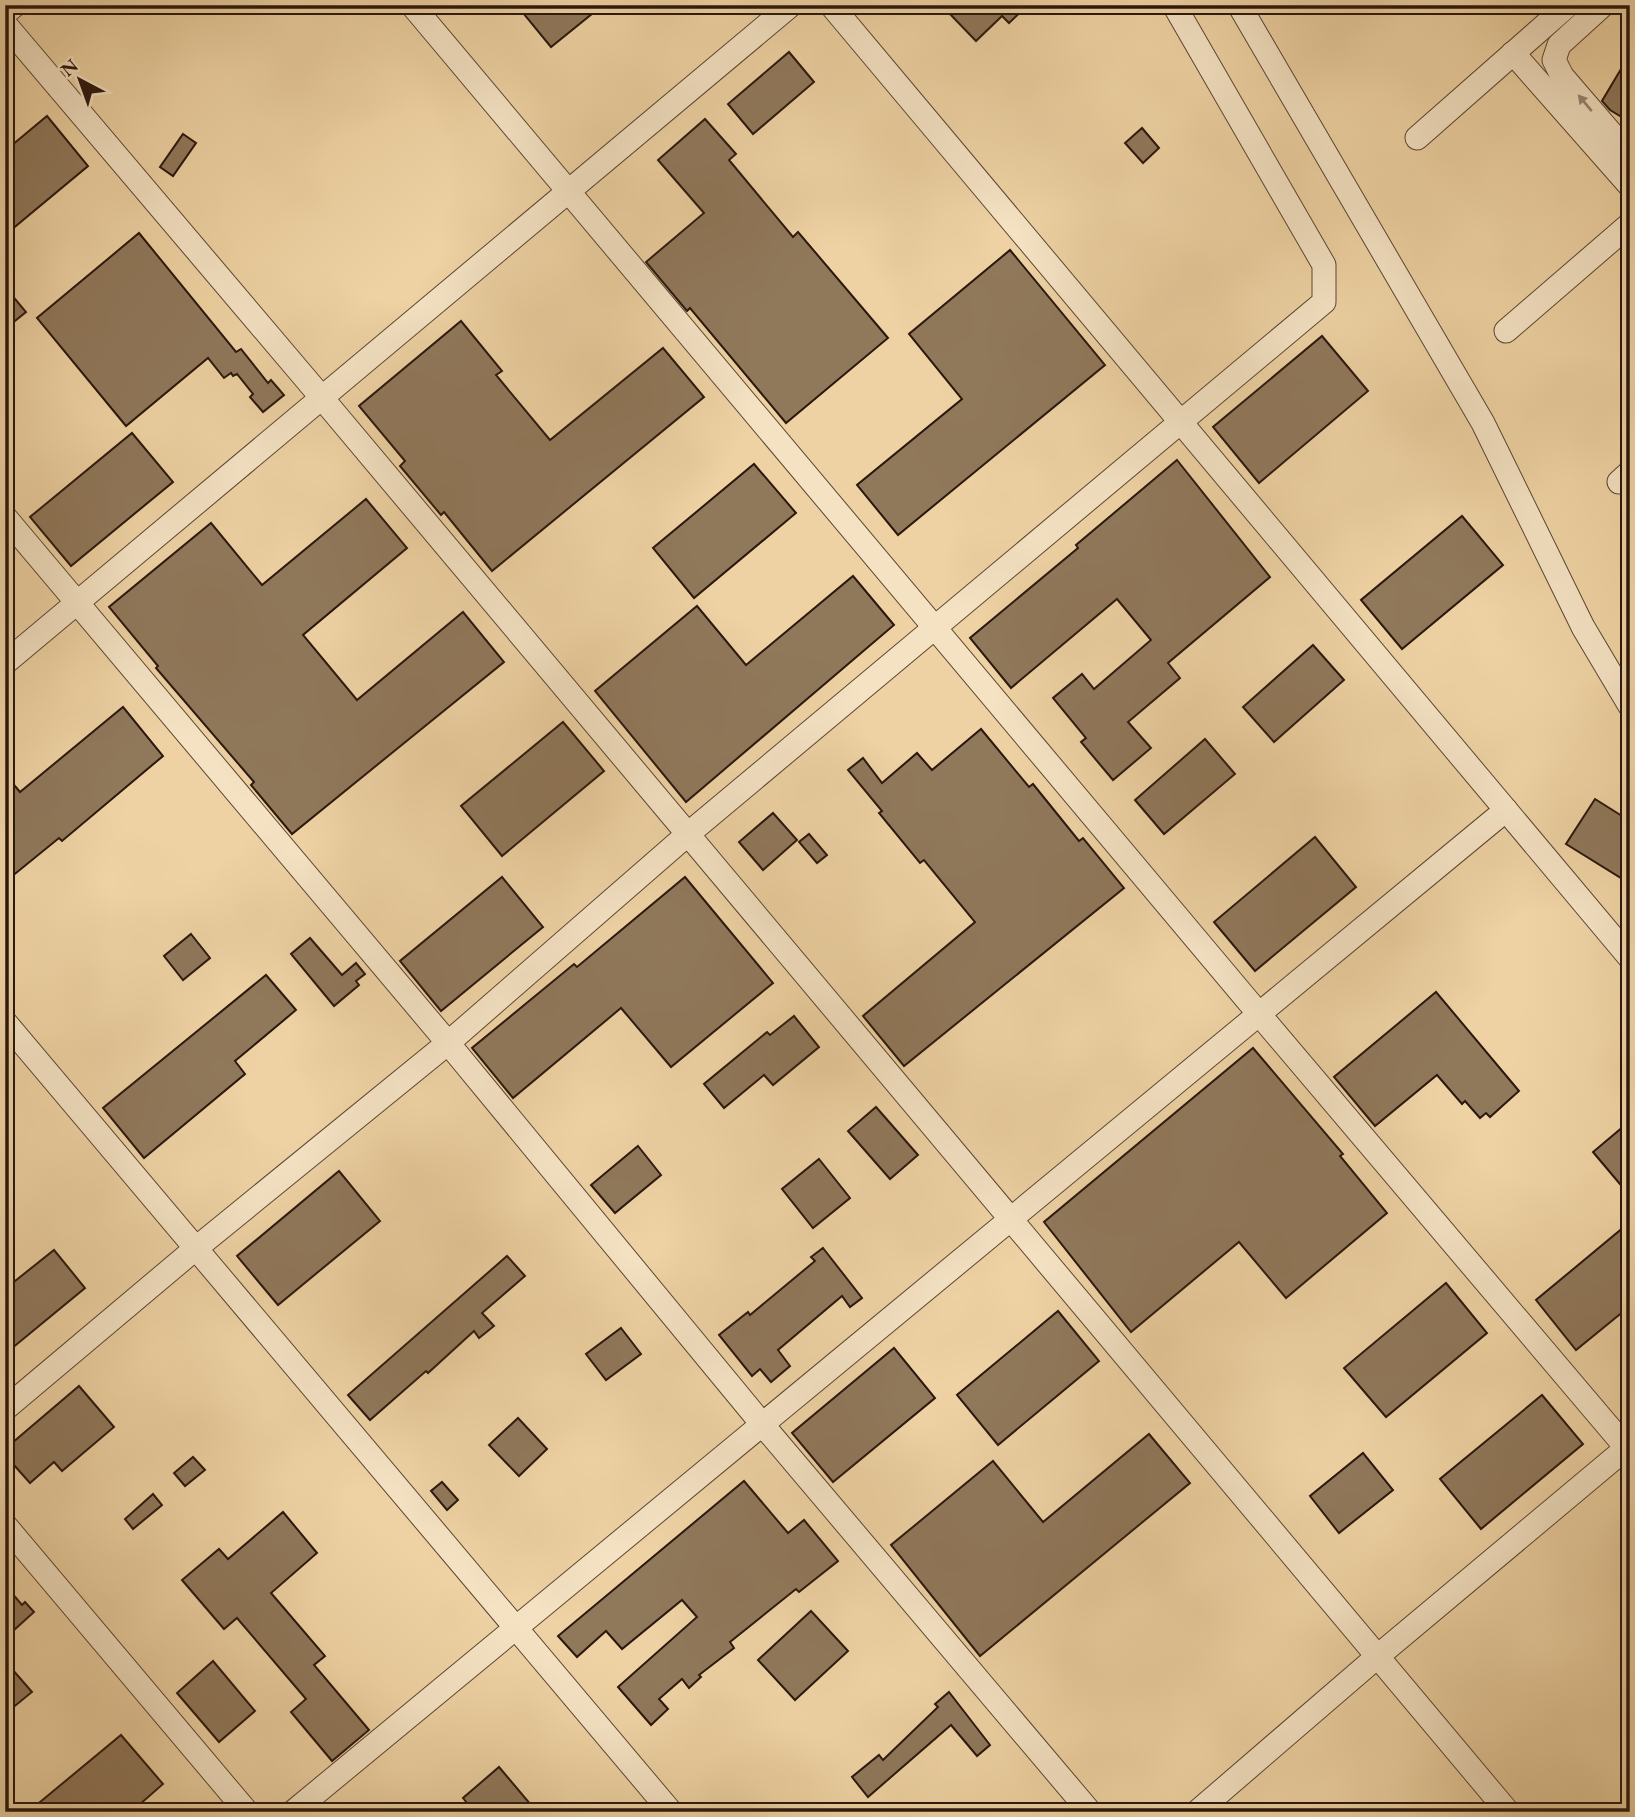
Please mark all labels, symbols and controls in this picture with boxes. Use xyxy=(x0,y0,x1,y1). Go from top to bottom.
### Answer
north arrow xyxy=(46,46,116,116)
text: N xyxy=(55,53,84,82)
one-way arrow xyxy=(1578,94,1593,112)

